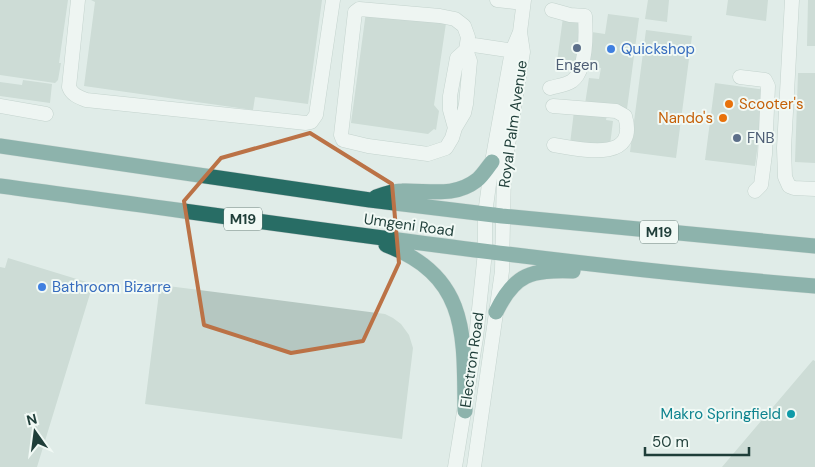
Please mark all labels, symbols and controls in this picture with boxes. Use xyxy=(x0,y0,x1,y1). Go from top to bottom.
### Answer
place label: Quickshop xyxy=(621,39,695,59)
marker: Engen xyxy=(571,42,583,54)
marker: Quickshop xyxy=(605,43,617,55)
place label: Engen xyxy=(556,55,598,75)
street label: Royal Palm Avenue xyxy=(494,59,532,189)
place label: Scooter's xyxy=(739,94,803,114)
marker: Scooter's xyxy=(723,98,735,110)
place label: Nando's xyxy=(658,108,713,128)
marker: Nando's xyxy=(717,112,729,124)
place label: FNB xyxy=(747,128,774,148)
marker: FNB xyxy=(731,132,743,144)
road number: M19 xyxy=(224,208,262,230)
street label: Umgeni Road xyxy=(363,209,455,241)
road number: M19 xyxy=(640,220,678,243)
place label: Bathroom Bizarre xyxy=(52,277,171,297)
marker: Bathroom Bizarre xyxy=(36,281,48,293)
street label: Electron Road xyxy=(455,311,489,409)
place label: Makro Springfield xyxy=(661,404,781,424)
north arrow xyxy=(10,407,60,457)
marker: Makro Springfield xyxy=(785,408,797,420)
text: N xyxy=(25,409,39,429)
scale bar xyxy=(645,424,749,456)
text: 50 m xyxy=(652,432,689,452)

